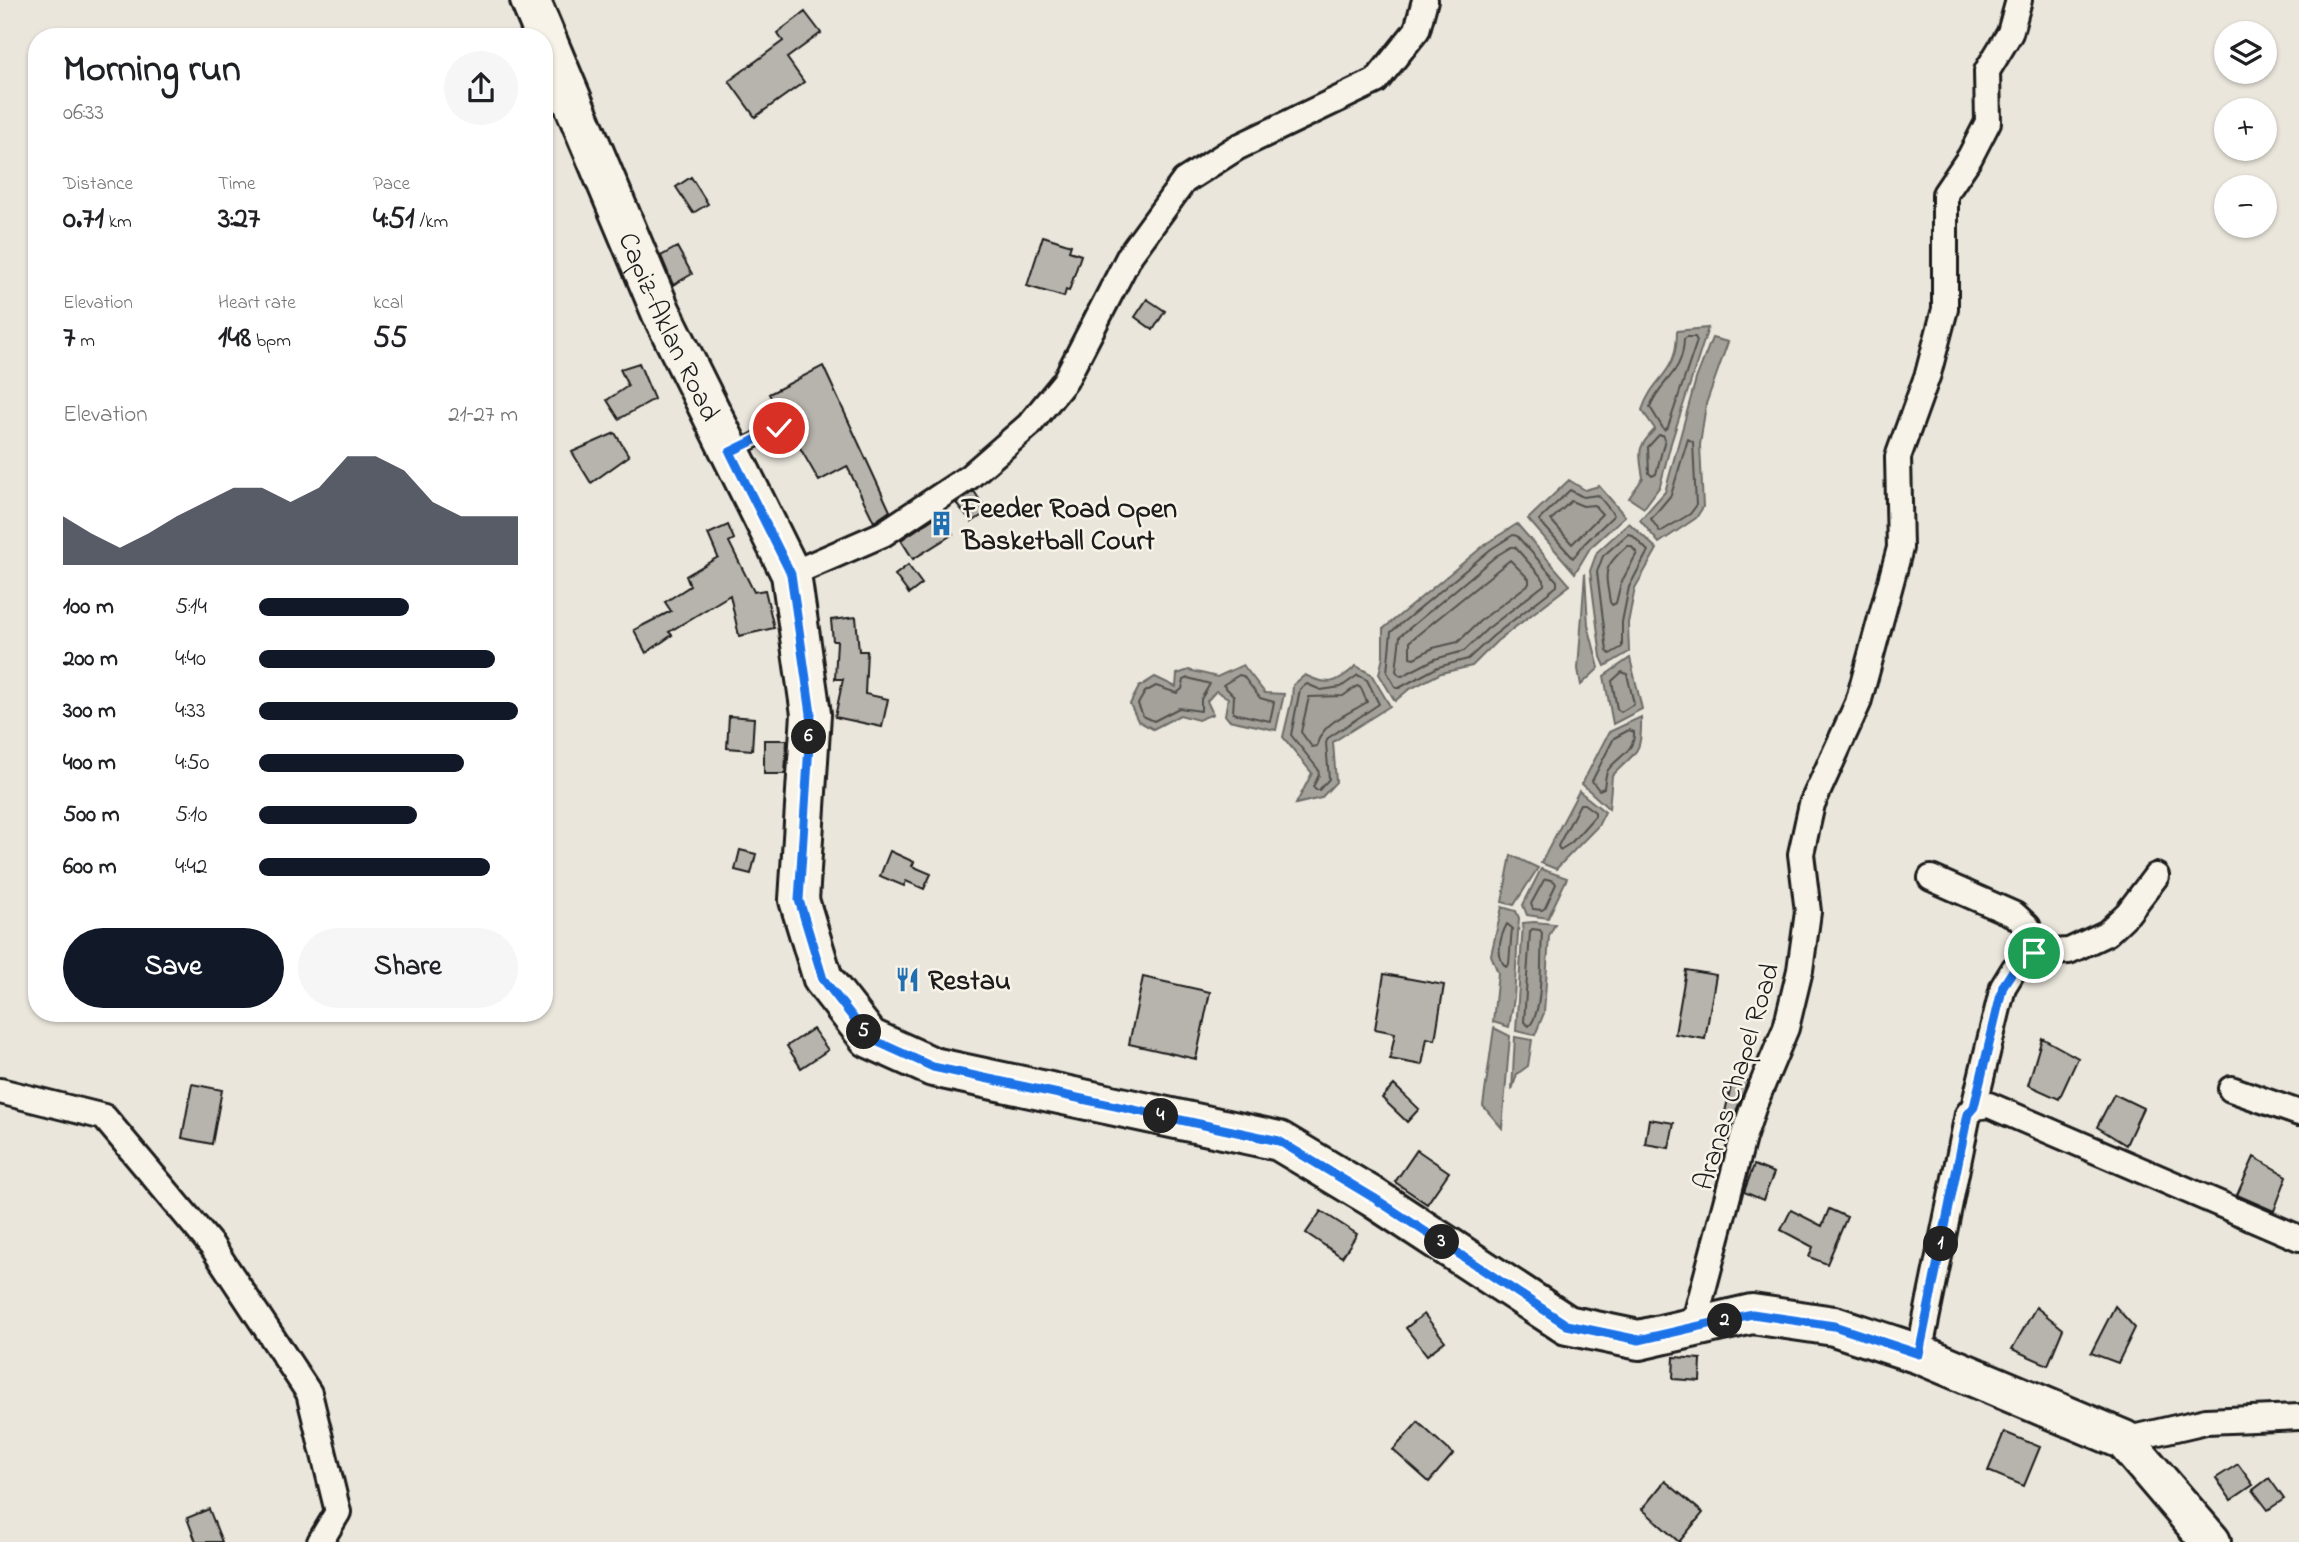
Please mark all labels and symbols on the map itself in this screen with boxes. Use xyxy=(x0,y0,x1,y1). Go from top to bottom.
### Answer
street label: Capiz-Aklan Road xyxy=(606,227,729,429)
pin xyxy=(749,398,809,458)
place label: Feeder Road Open Basketball Court xyxy=(960,490,1177,563)
building icon: Feeder Road Open Basketball Court xyxy=(928,509,956,537)
pin: 6 xyxy=(792,720,826,754)
pin xyxy=(2004,923,2064,983)
street label: Aranas Chapel Road xyxy=(1684,958,1792,1196)
place label: Restau xyxy=(928,962,1011,1003)
restaurant icon: Restau xyxy=(894,965,922,993)
pin: 5 xyxy=(846,1014,882,1050)
pin: 4 xyxy=(1144,1098,1178,1134)
pin: 3 xyxy=(1424,1224,1460,1260)
pin: 1 xyxy=(1924,1226,1958,1262)
pin: 2 xyxy=(1708,1304,1742,1338)

